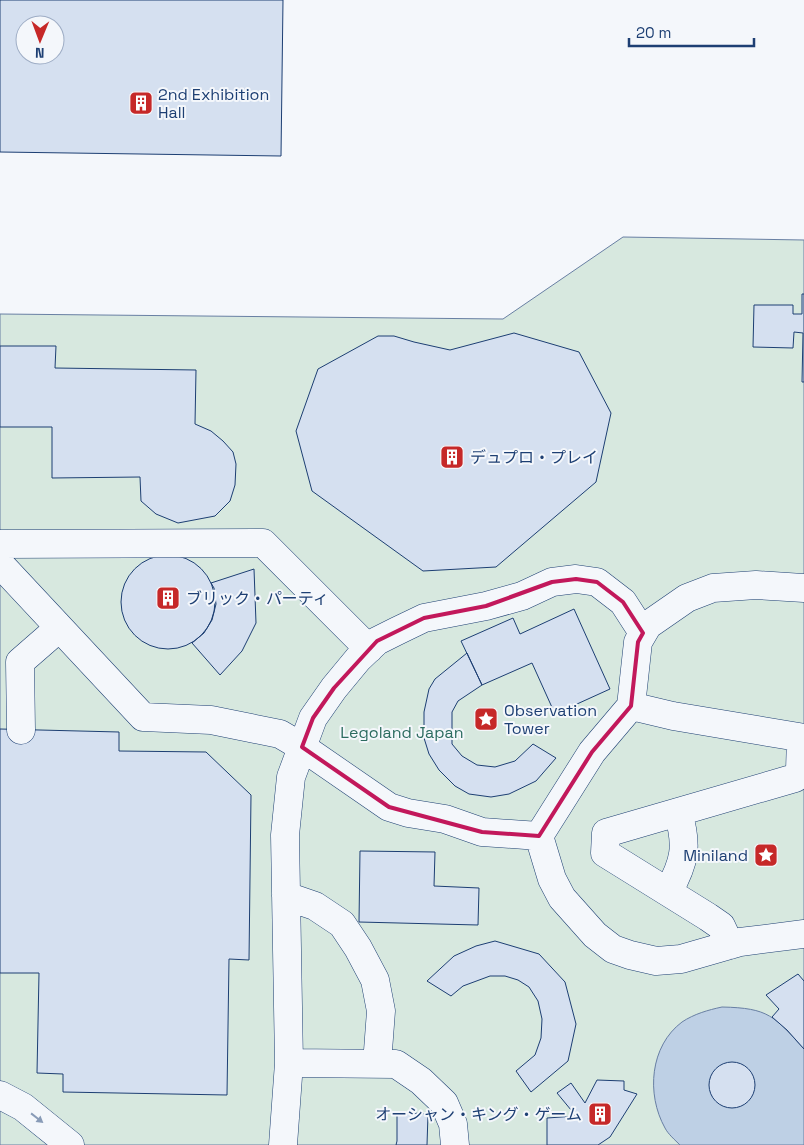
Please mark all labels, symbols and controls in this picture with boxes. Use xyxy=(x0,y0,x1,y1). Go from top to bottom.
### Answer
north arrow xyxy=(15,15,65,65)
scale bar xyxy=(629,15,754,47)
text: 20 m xyxy=(636,23,671,42)
text: N xyxy=(35,44,45,62)
place label: 2nd Exhibition Hall xyxy=(158,84,269,123)
building icon: 2nd Exhibition Hall xyxy=(128,90,154,116)
building icon: デュプロ・プレイ xyxy=(439,444,465,470)
place label: デュプロ・プレイ xyxy=(470,447,598,468)
building icon: ブリック・パーティ xyxy=(155,585,181,611)
place label: ブリック・パーティ xyxy=(186,588,329,609)
place label: Observation Tower xyxy=(504,700,597,739)
place icon: Observation Tower xyxy=(473,706,499,732)
park label: Legoland Japan xyxy=(340,722,464,743)
place icon: Miniland xyxy=(753,842,779,868)
place label: Miniland xyxy=(683,845,748,866)
building icon: オーシャン・キング・ゲーム xyxy=(587,1101,613,1127)
place label: オーシャン・キング・ゲーム xyxy=(375,1104,582,1125)
one-way arrow xyxy=(30,1112,43,1123)

